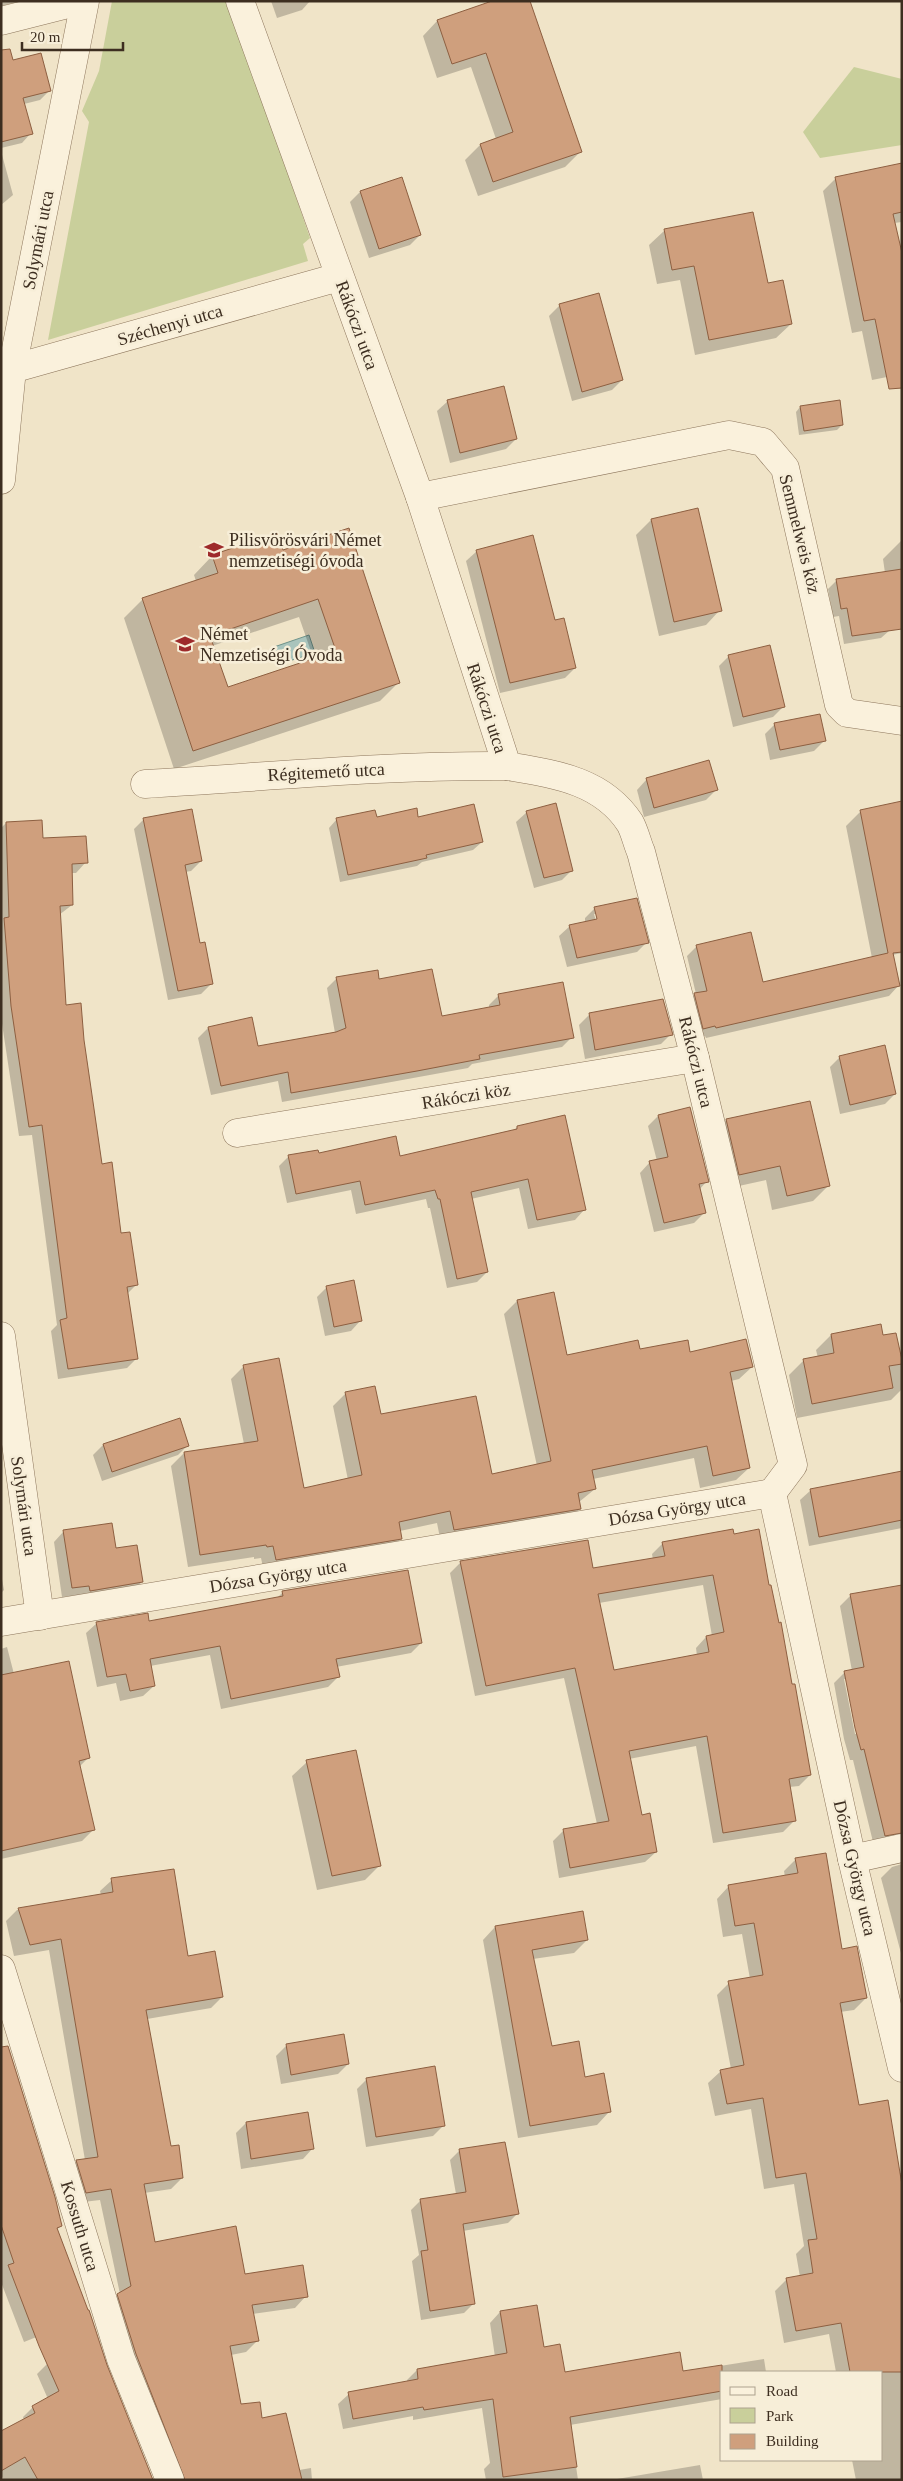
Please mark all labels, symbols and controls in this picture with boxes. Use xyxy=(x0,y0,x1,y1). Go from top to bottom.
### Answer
scale bar xyxy=(22,20,124,52)
text: 20 m xyxy=(30,29,61,45)
street label: Solymári utca xyxy=(19,189,57,291)
street label: Rákóczi utca xyxy=(332,278,382,372)
street label: Széchenyi utca xyxy=(115,300,225,350)
street label: Semmelweis köz xyxy=(775,472,825,596)
place label: Pilisvörösvári Német nemzetiségi óvoda xyxy=(229,530,381,571)
school or university icon: Pilisvörösvári Német nemzetiségi óvoda xyxy=(203,539,225,561)
place label: Német Nemzetiségi Óvoda xyxy=(200,624,342,665)
school or university icon: Német Nemzetiségi Óvoda xyxy=(174,633,196,655)
street label: Rákóczi utca xyxy=(463,660,511,756)
street label: Régitemető utca xyxy=(267,759,385,785)
street label: Rákóczi utca xyxy=(675,1014,717,1110)
street label: Rákóczi köz xyxy=(420,1079,512,1113)
street label: Solymári utca xyxy=(7,1455,41,1557)
street label: Dózsa György utca xyxy=(607,1488,747,1530)
street label: Dózsa György utca xyxy=(208,1555,348,1597)
street label: Dózsa György utca xyxy=(830,1798,880,1938)
street label: Kossuth utca xyxy=(57,2178,103,2274)
legend xyxy=(720,2371,883,2461)
text: Road xyxy=(766,2383,798,2399)
text: Park xyxy=(766,2408,794,2424)
text: Building xyxy=(766,2433,819,2449)

